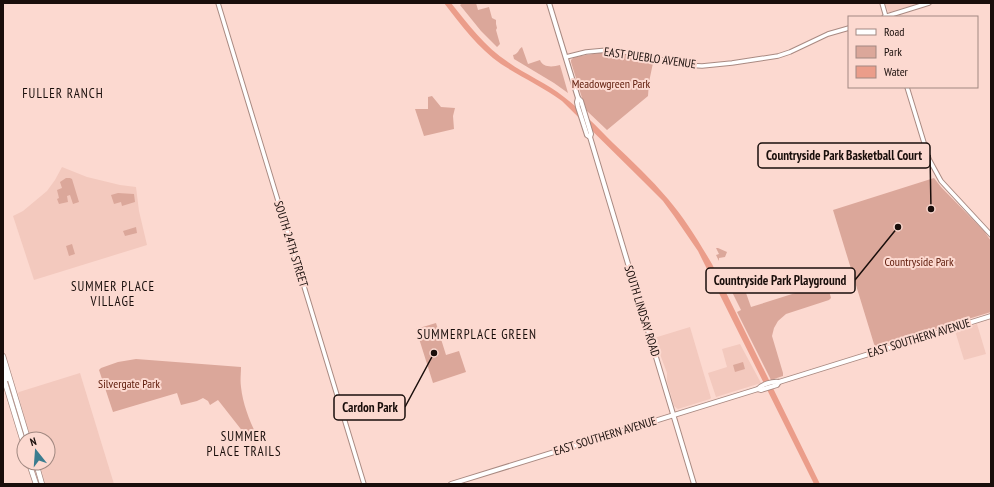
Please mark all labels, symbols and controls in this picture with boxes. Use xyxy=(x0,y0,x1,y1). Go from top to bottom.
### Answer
legend xyxy=(848,16,978,88)
text: Road xyxy=(884,24,904,39)
street label: EAST PUEBLO AVENUE xyxy=(603,44,697,71)
text: Park xyxy=(884,44,902,59)
text: Water xyxy=(884,64,909,79)
park label: Meadowgreen Park xyxy=(572,76,651,91)
district label: FULLER RANCH xyxy=(22,85,104,102)
callout: Countryside Park Basketball Court xyxy=(758,143,930,168)
text: Countryside Park Basketball Court xyxy=(766,147,922,164)
street label: SOUTH 24TH STREET xyxy=(271,199,312,289)
park label: Countryside Park xyxy=(884,254,954,269)
street label: SOUTH LINDSAY ROAD xyxy=(621,263,663,358)
callout: Countryside Park Playground xyxy=(706,268,855,293)
text: Countryside Park Playground xyxy=(714,272,847,289)
district label: SUMMER PLACE VILLAGE xyxy=(71,278,155,310)
street label: EAST SOUTHERN AVENUE xyxy=(866,315,972,360)
district label: SUMMERPLACE GREEN xyxy=(417,326,537,343)
park label: Silvergate Park xyxy=(98,376,160,391)
callout: Cardon Park xyxy=(334,395,405,420)
text: Cardon Park xyxy=(342,399,398,416)
street label: EAST SOUTHERN AVENUE xyxy=(552,413,658,458)
district label: SUMMER PLACE TRAILS xyxy=(206,428,282,460)
north arrow xyxy=(16,431,56,471)
text: N xyxy=(28,434,38,449)

